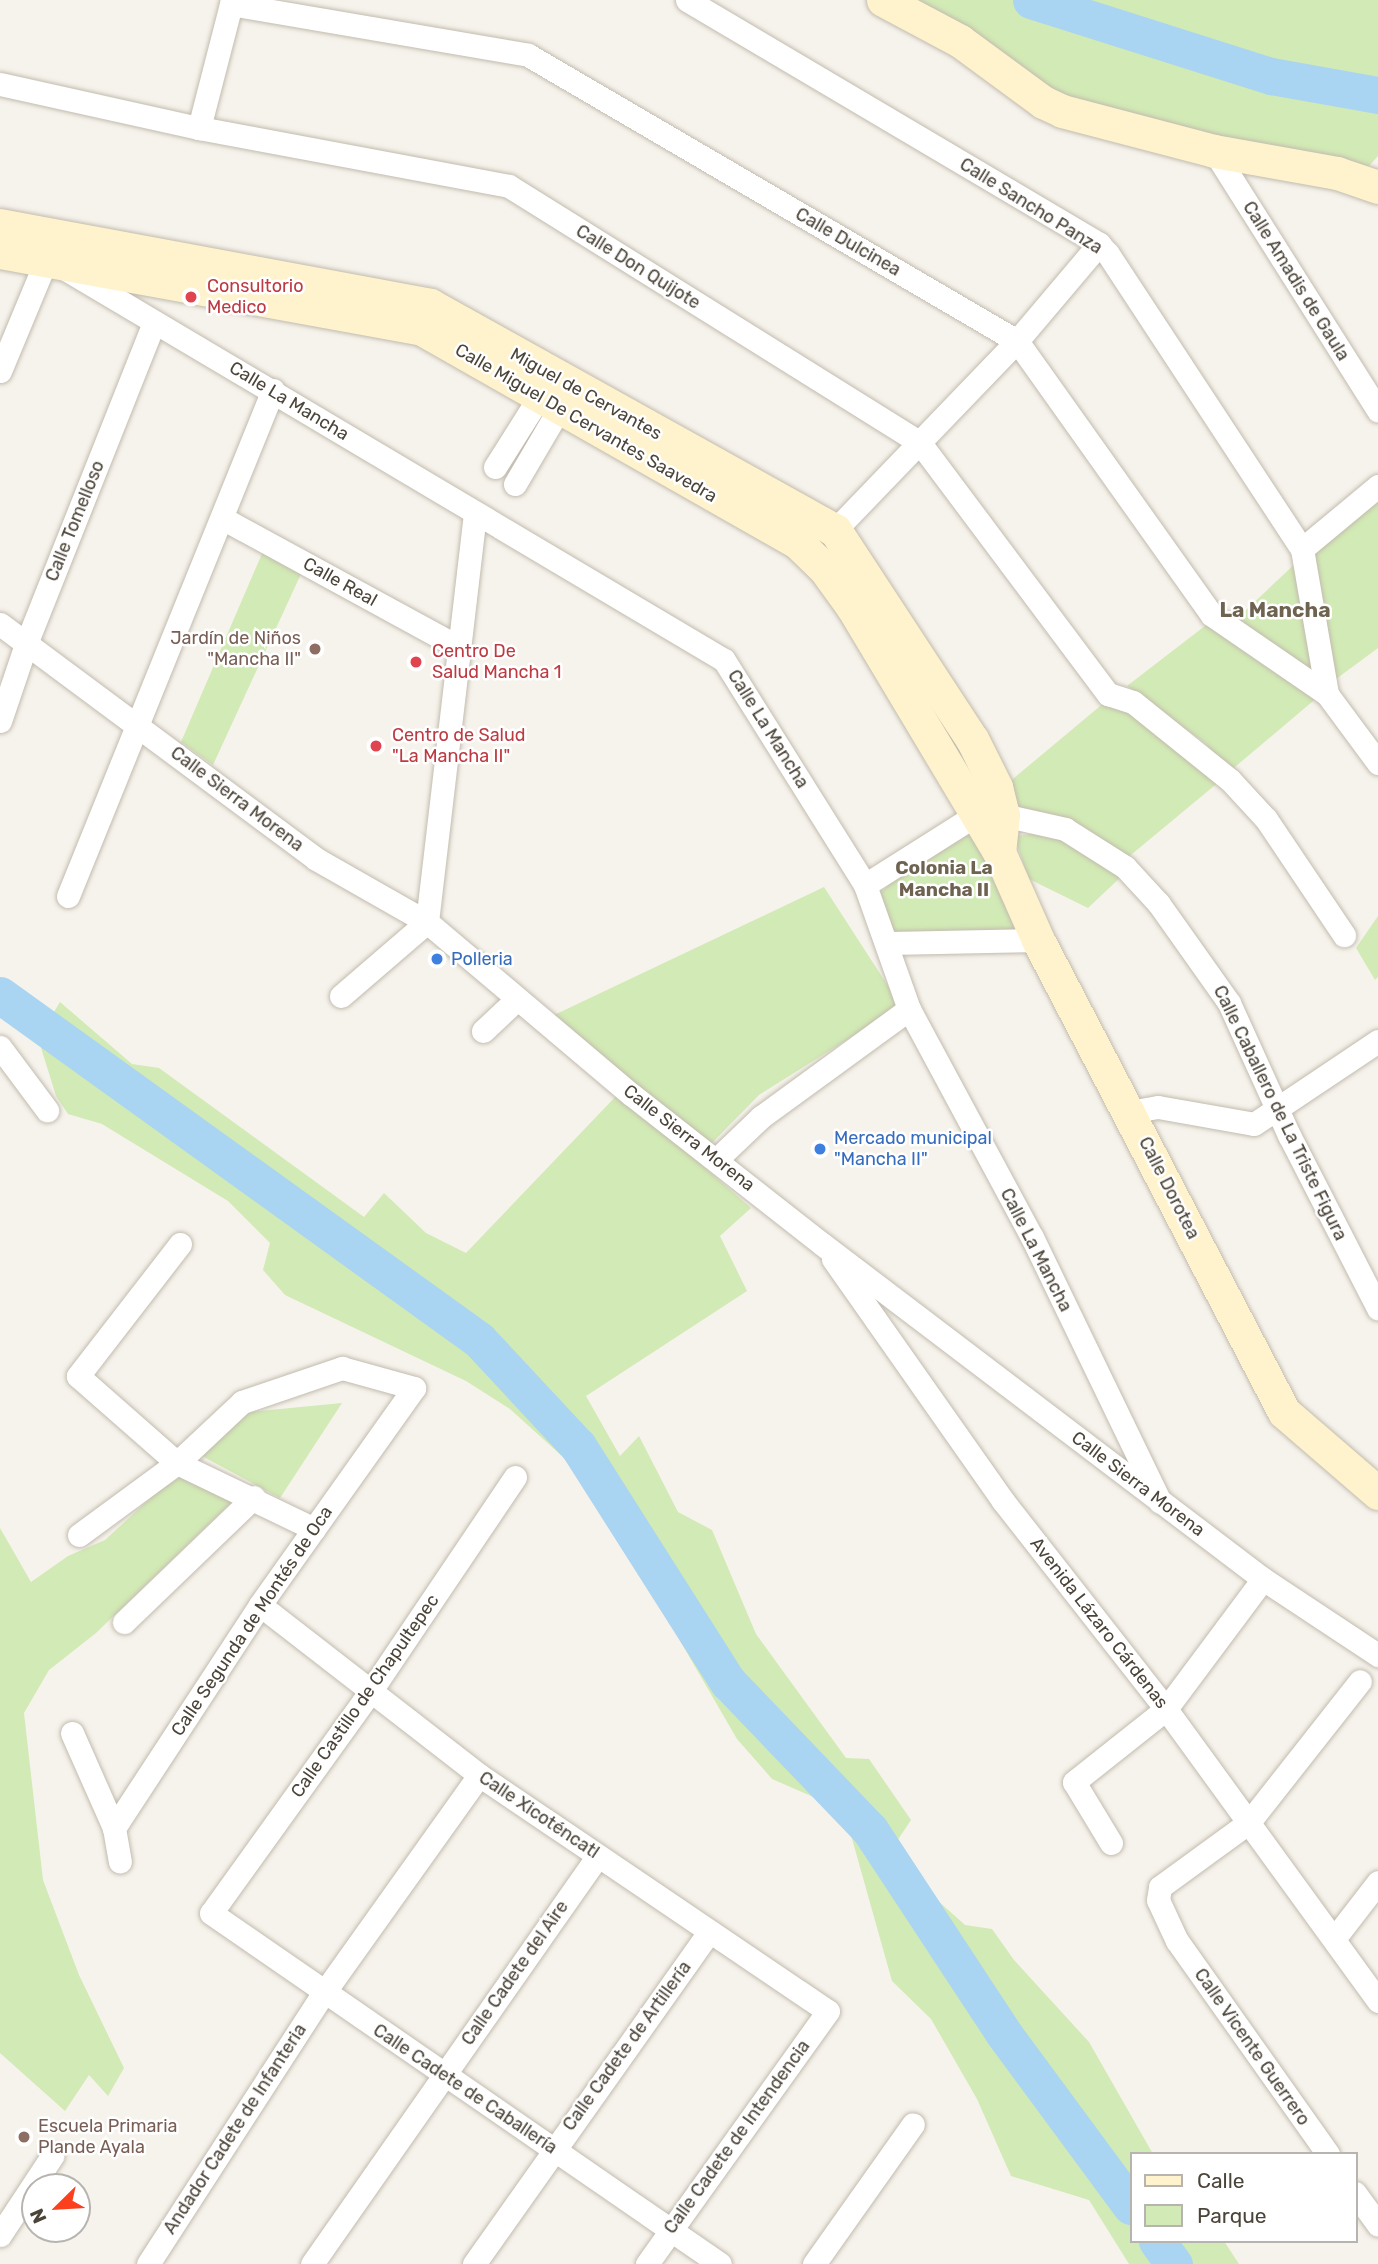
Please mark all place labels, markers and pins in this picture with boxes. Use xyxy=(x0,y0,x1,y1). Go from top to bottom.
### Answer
place label: Consultorio Medico xyxy=(207,276,304,318)
marker: Consultorio Medico xyxy=(181,287,201,307)
place label: Jardín de Niños "Mancha II" xyxy=(170,628,301,670)
marker: Jardín de Niños "Mancha II" xyxy=(307,641,323,657)
place label: Centro De Salud Mancha 1 xyxy=(432,641,562,684)
marker: Centro De Salud Mancha 1 xyxy=(406,652,426,672)
place label: Centro de Salud "La Mancha II" xyxy=(392,725,526,768)
marker: Centro de Salud "La Mancha II" xyxy=(366,736,386,756)
place label: Polleria xyxy=(451,948,513,970)
marker: Polleria xyxy=(429,951,445,967)
place label: Mercado municipal "Mancha II" xyxy=(834,1128,992,1170)
marker: Mercado municipal "Mancha II" xyxy=(812,1141,828,1157)
place label: Escuela Primaria Plande Ayala xyxy=(38,2116,177,2158)
marker: Escuela Primaria Plande Ayala xyxy=(16,2129,32,2145)

